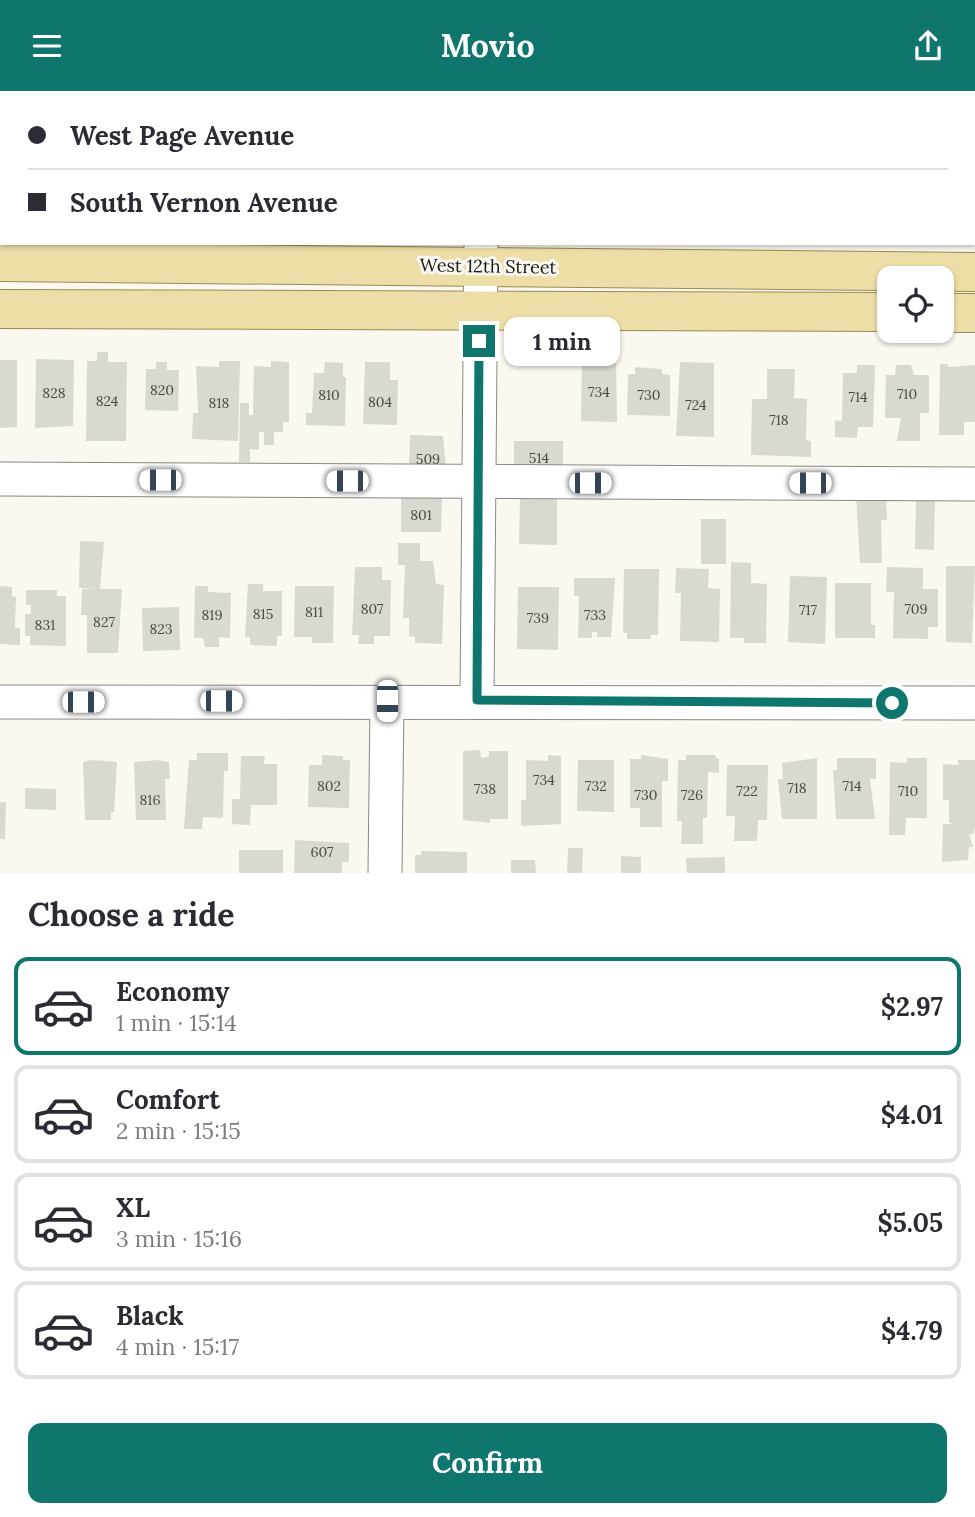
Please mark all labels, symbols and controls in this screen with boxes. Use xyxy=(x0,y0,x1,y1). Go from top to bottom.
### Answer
text: Movio xyxy=(440,25,535,66)
icon: menu xyxy=(28,27,66,65)
icon: share xyxy=(909,27,947,65)
text: West Page Avenue xyxy=(70,119,294,152)
text: South Vernon Avenue xyxy=(70,186,338,219)
street label: West 12th Street xyxy=(419,253,557,279)
map controls xyxy=(877,266,954,343)
button: locate xyxy=(877,266,954,343)
callout: 1 min xyxy=(504,317,619,365)
route end xyxy=(463,325,495,357)
text: 1 min xyxy=(533,327,591,356)
house number: 820 xyxy=(150,381,174,399)
house number: 734 xyxy=(588,383,610,401)
house number: 828 xyxy=(42,384,66,402)
house number: 710 xyxy=(897,385,917,403)
house number: 810 xyxy=(318,386,340,404)
house number: 730 xyxy=(638,386,660,404)
house number: 714 xyxy=(848,388,868,406)
house number: 824 xyxy=(96,392,119,410)
house number: 804 xyxy=(368,393,392,411)
house number: 818 xyxy=(209,394,230,412)
house number: 724 xyxy=(685,396,707,414)
house number: 718 xyxy=(769,411,789,429)
house number: 514 xyxy=(529,449,550,467)
house number: 509 xyxy=(416,450,440,468)
car xyxy=(140,470,182,491)
car xyxy=(327,471,369,492)
car xyxy=(570,473,612,494)
car xyxy=(790,473,832,494)
house number: 801 xyxy=(410,506,432,524)
house number: 807 xyxy=(361,600,384,618)
house number: 709 xyxy=(904,600,928,618)
house number: 717 xyxy=(799,601,818,619)
house number: 811 xyxy=(305,603,323,621)
house number: 815 xyxy=(253,605,273,623)
house number: 819 xyxy=(201,606,223,624)
house number: 733 xyxy=(584,606,606,624)
house number: 739 xyxy=(527,609,549,627)
house number: 827 xyxy=(93,613,115,631)
house number: 831 xyxy=(35,616,55,634)
house number: 823 xyxy=(150,620,173,638)
car xyxy=(377,680,398,722)
route start xyxy=(876,687,908,719)
car xyxy=(201,691,243,712)
car xyxy=(63,692,105,713)
house number: 734 xyxy=(533,771,555,789)
house number: 802 xyxy=(317,777,341,795)
house number: 732 xyxy=(585,777,607,795)
house number: 714 xyxy=(842,777,862,795)
house number: 718 xyxy=(787,779,807,797)
house number: 738 xyxy=(474,780,496,798)
house number: 722 xyxy=(736,782,758,800)
house number: 710 xyxy=(898,782,918,800)
house number: 730 xyxy=(635,786,657,804)
house number: 726 xyxy=(681,786,703,804)
house number: 816 xyxy=(139,791,161,809)
house number: 607 xyxy=(311,843,334,861)
text: Choose a ride xyxy=(28,894,235,935)
icon: car xyxy=(32,975,95,1038)
text: Economy xyxy=(116,975,229,1008)
text: $2.97 xyxy=(881,990,943,1023)
text: 1 min · 15:14 xyxy=(116,1008,237,1037)
icon: car xyxy=(32,1083,95,1146)
text: Comfort xyxy=(116,1083,220,1116)
text: $4.01 xyxy=(881,1098,943,1131)
text: 2 min · 15:15 xyxy=(116,1116,241,1145)
icon: car xyxy=(32,1191,95,1254)
text: XL xyxy=(116,1191,150,1224)
text: $5.05 xyxy=(877,1206,943,1239)
text: 3 min · 15:16 xyxy=(116,1224,242,1253)
icon: car xyxy=(32,1299,95,1362)
text: Black xyxy=(116,1299,184,1332)
text: $4.79 xyxy=(881,1314,943,1347)
text: 4 min · 15:17 xyxy=(116,1332,239,1361)
button: Confirm xyxy=(28,1423,947,1503)

